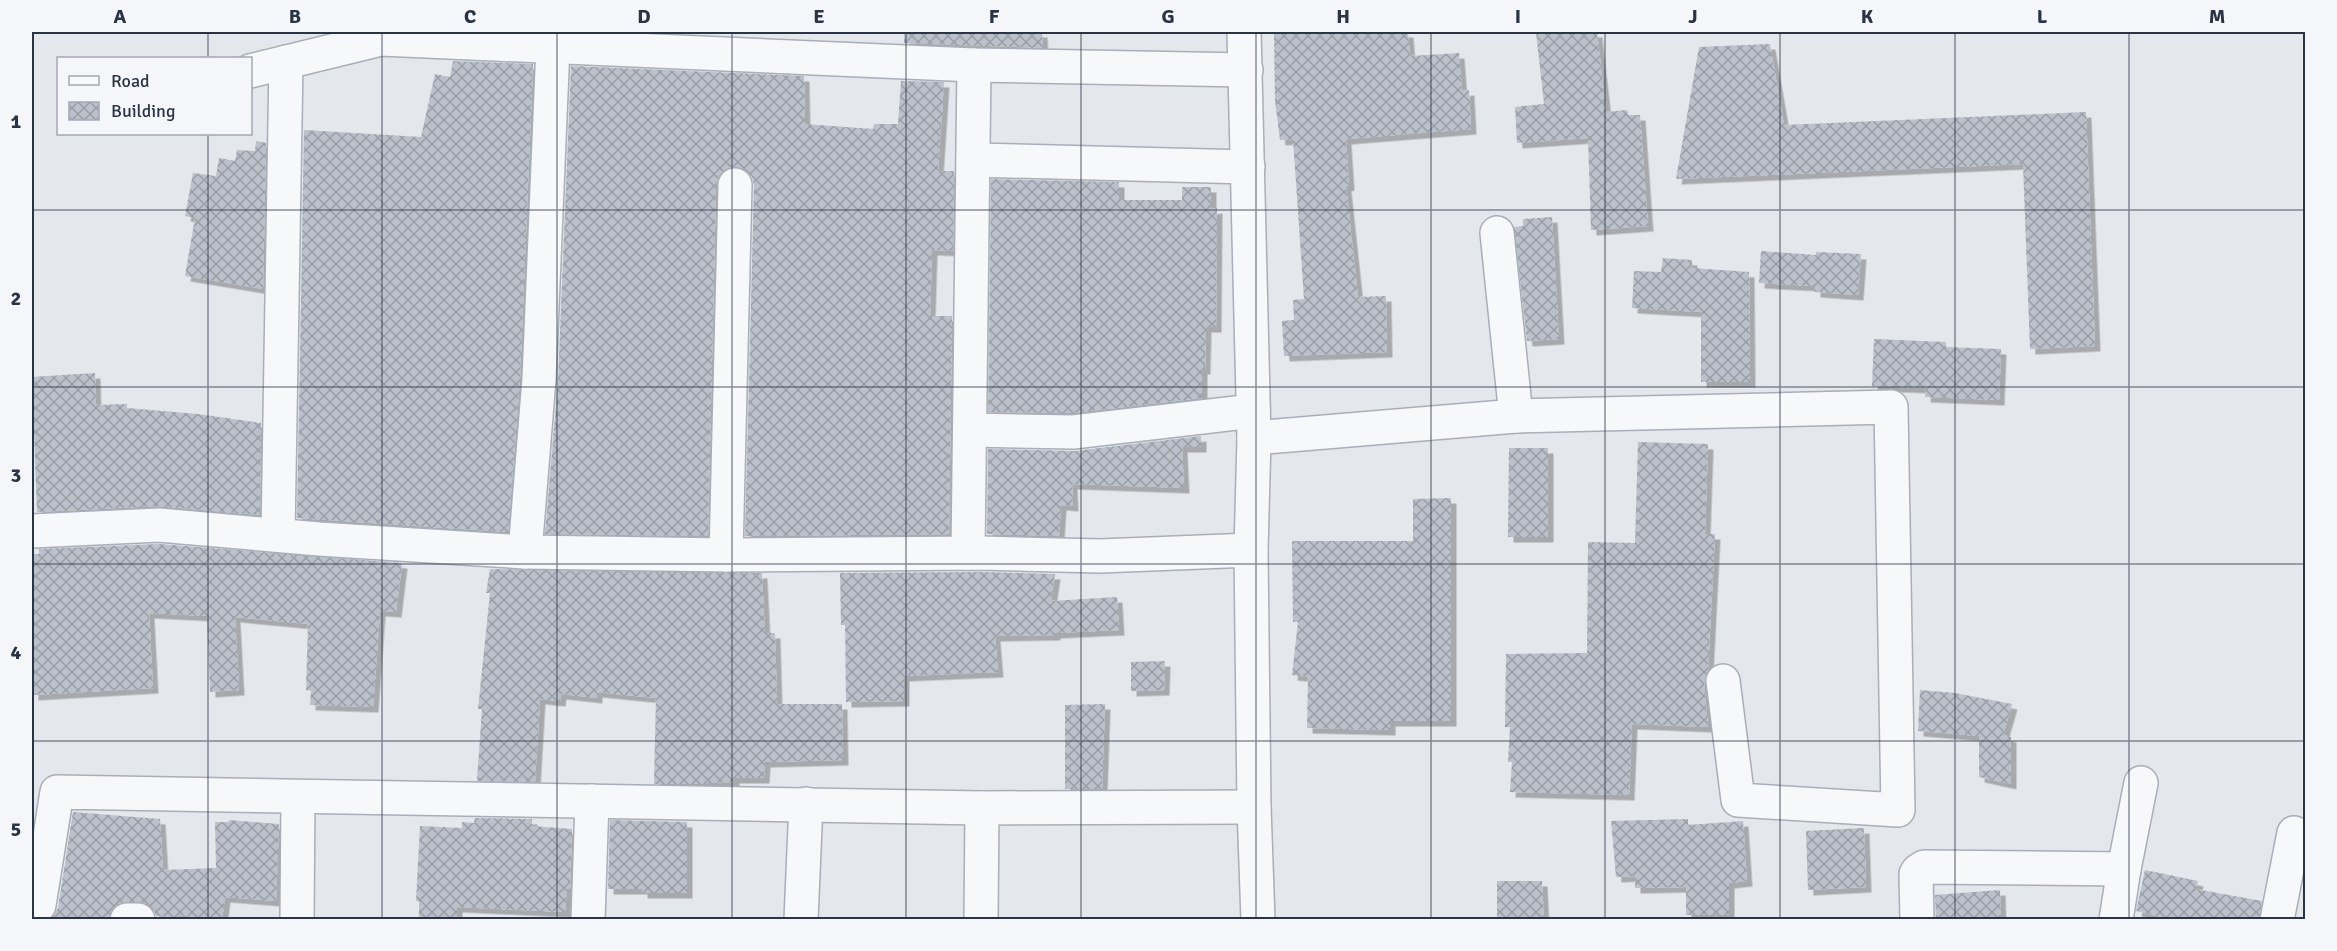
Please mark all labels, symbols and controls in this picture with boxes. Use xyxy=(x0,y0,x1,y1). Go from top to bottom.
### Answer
text: A xyxy=(114,4,127,29)
text: B xyxy=(289,4,301,29)
text: C xyxy=(464,4,476,29)
text: D xyxy=(637,4,651,29)
text: E xyxy=(813,4,825,29)
text: F xyxy=(989,4,1000,29)
text: G xyxy=(1161,4,1175,29)
text: H xyxy=(1336,4,1350,29)
text: I xyxy=(1515,4,1521,29)
text: J xyxy=(1688,4,1698,29)
text: K xyxy=(1861,4,1874,29)
text: L xyxy=(2037,4,2048,29)
text: M xyxy=(2209,4,2225,29)
legend xyxy=(57,57,252,135)
text: Road xyxy=(111,70,150,92)
text: Building xyxy=(111,100,175,122)
text: 1 xyxy=(11,109,22,134)
text: 2 xyxy=(11,286,21,311)
text: 3 xyxy=(11,463,21,488)
text: 4 xyxy=(11,640,22,665)
text: 5 xyxy=(11,817,21,842)

